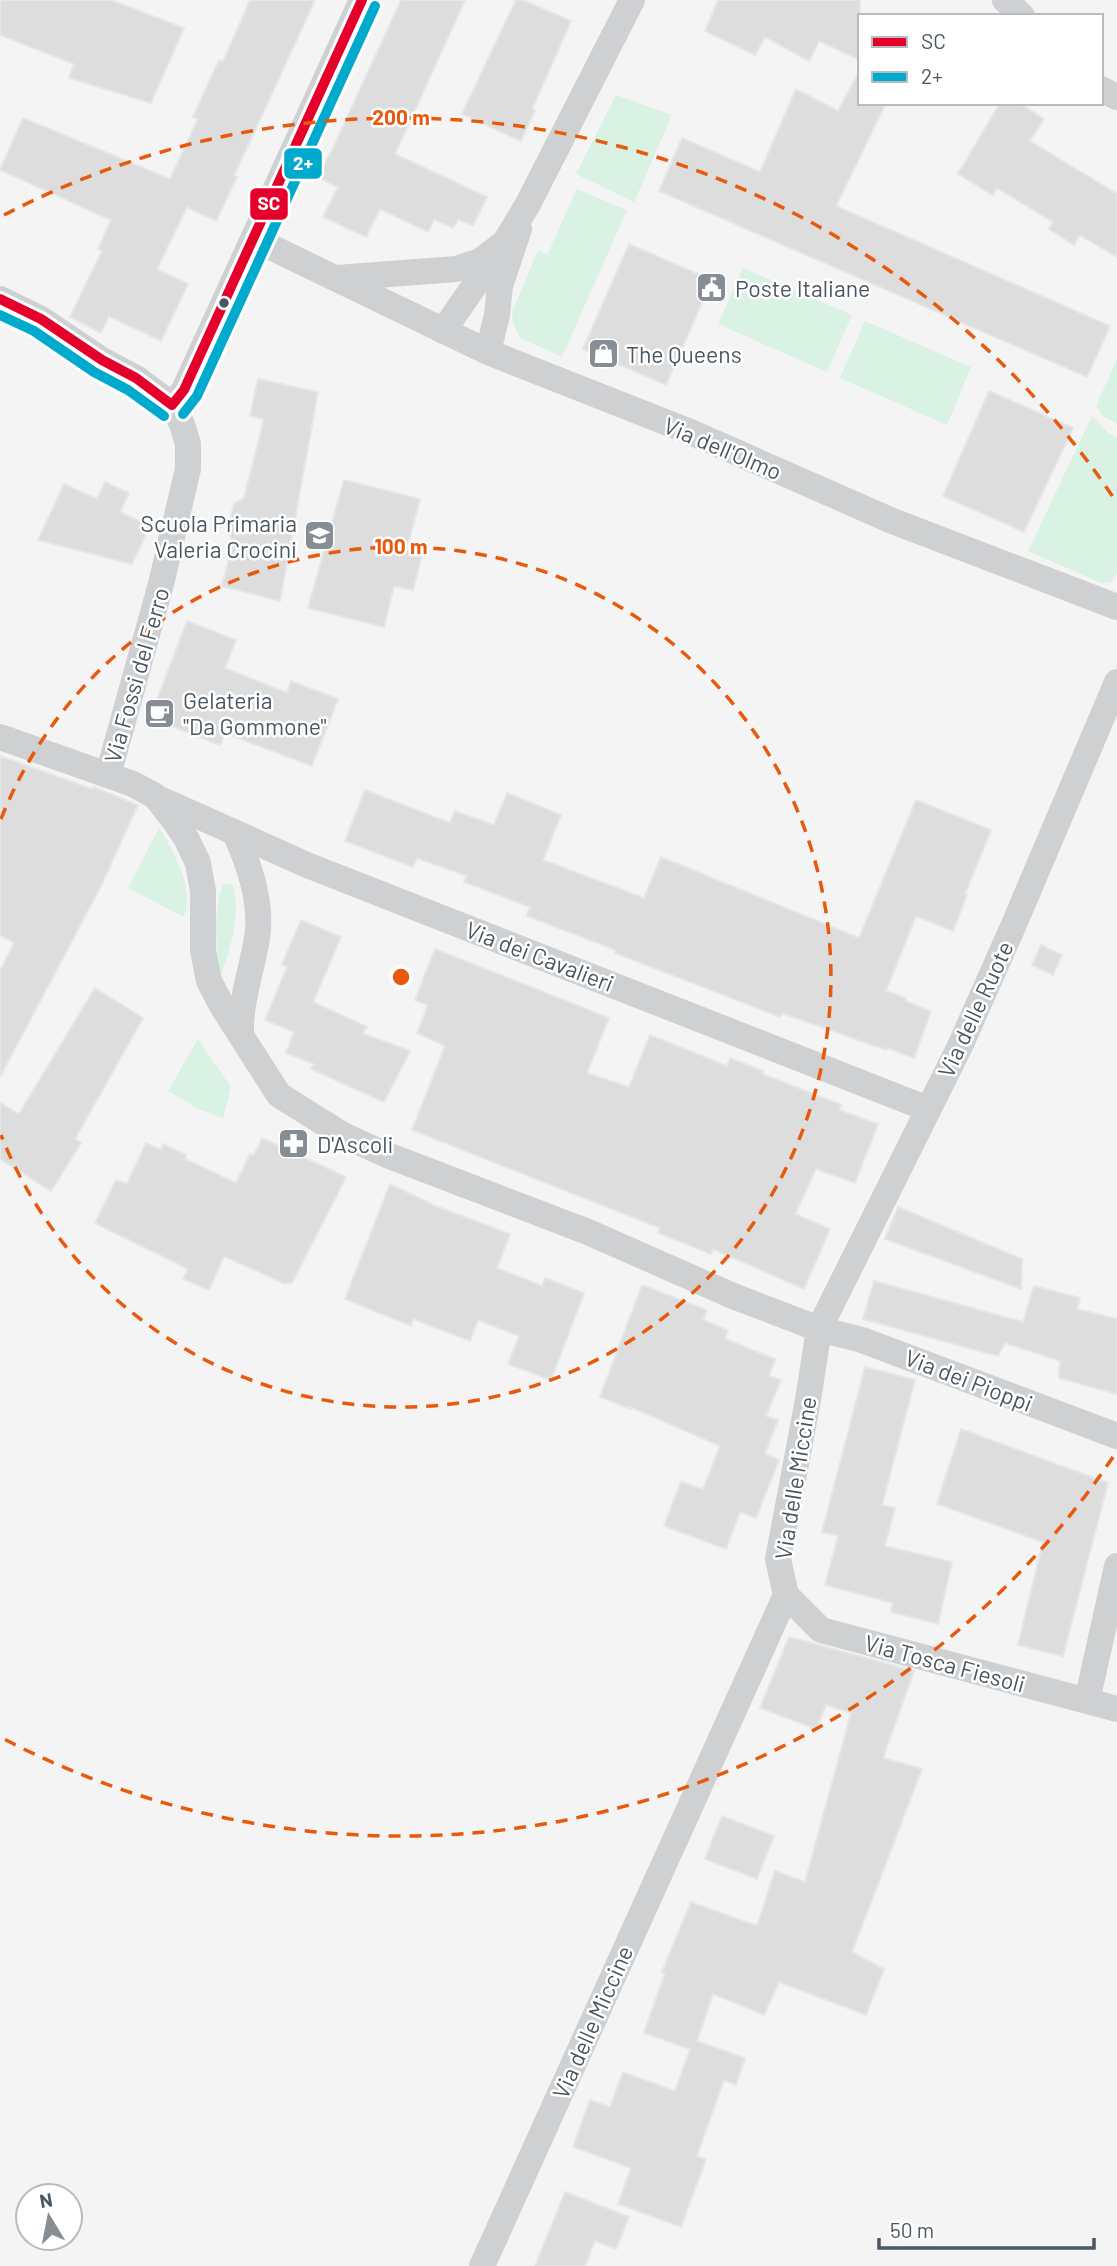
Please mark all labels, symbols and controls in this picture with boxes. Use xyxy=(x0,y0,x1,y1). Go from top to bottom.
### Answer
legend xyxy=(858,14,1103,105)
text: SC xyxy=(921,28,946,53)
text: 2+ xyxy=(921,63,943,88)
text: 200 m xyxy=(372,104,430,129)
line badge: 2+ xyxy=(283,147,323,180)
text: 2+ xyxy=(293,151,313,174)
line badge: SC xyxy=(249,187,289,221)
text: SC xyxy=(258,191,280,214)
public building icon: Poste Italiane xyxy=(695,271,729,305)
place label: Poste Italiane xyxy=(735,274,870,302)
unlabelled marker xyxy=(217,296,231,310)
shop icon: The Queens xyxy=(586,337,620,371)
place label: The Queens xyxy=(626,340,742,368)
street label: Via dell'Olmo xyxy=(660,411,786,485)
place label: Scuola Primaria Valeria Crocini xyxy=(140,509,297,563)
school or university icon: Scuola Primaria Valeria Crocini xyxy=(303,519,337,553)
text: 100 m xyxy=(374,533,428,558)
street label: Via Fossi del Ferro xyxy=(98,584,174,766)
place label: Gelateria "Da Gommone" xyxy=(183,686,327,740)
cafe icon: Gelateria "Da Gommone" xyxy=(143,696,177,730)
street label: Via dei Cavalieri xyxy=(462,915,618,997)
street label: Via delle Ruote xyxy=(931,936,1019,1082)
centre of rings xyxy=(389,965,413,989)
pharmacy icon: D'Ascoli xyxy=(277,1127,311,1161)
place label: D'Ascoli xyxy=(317,1130,393,1158)
street label: Via dei Pioppi xyxy=(901,1343,1037,1417)
street label: Via delle Miccine xyxy=(768,1395,822,1561)
street label: Via Tosca Fiesoli xyxy=(862,1628,1028,1698)
street label: Via delle Miccine xyxy=(546,1941,638,2103)
north arrow xyxy=(14,2182,84,2252)
text: N xyxy=(38,2187,54,2212)
scale bar xyxy=(879,2206,1094,2250)
text: 50 m xyxy=(890,2217,934,2242)

